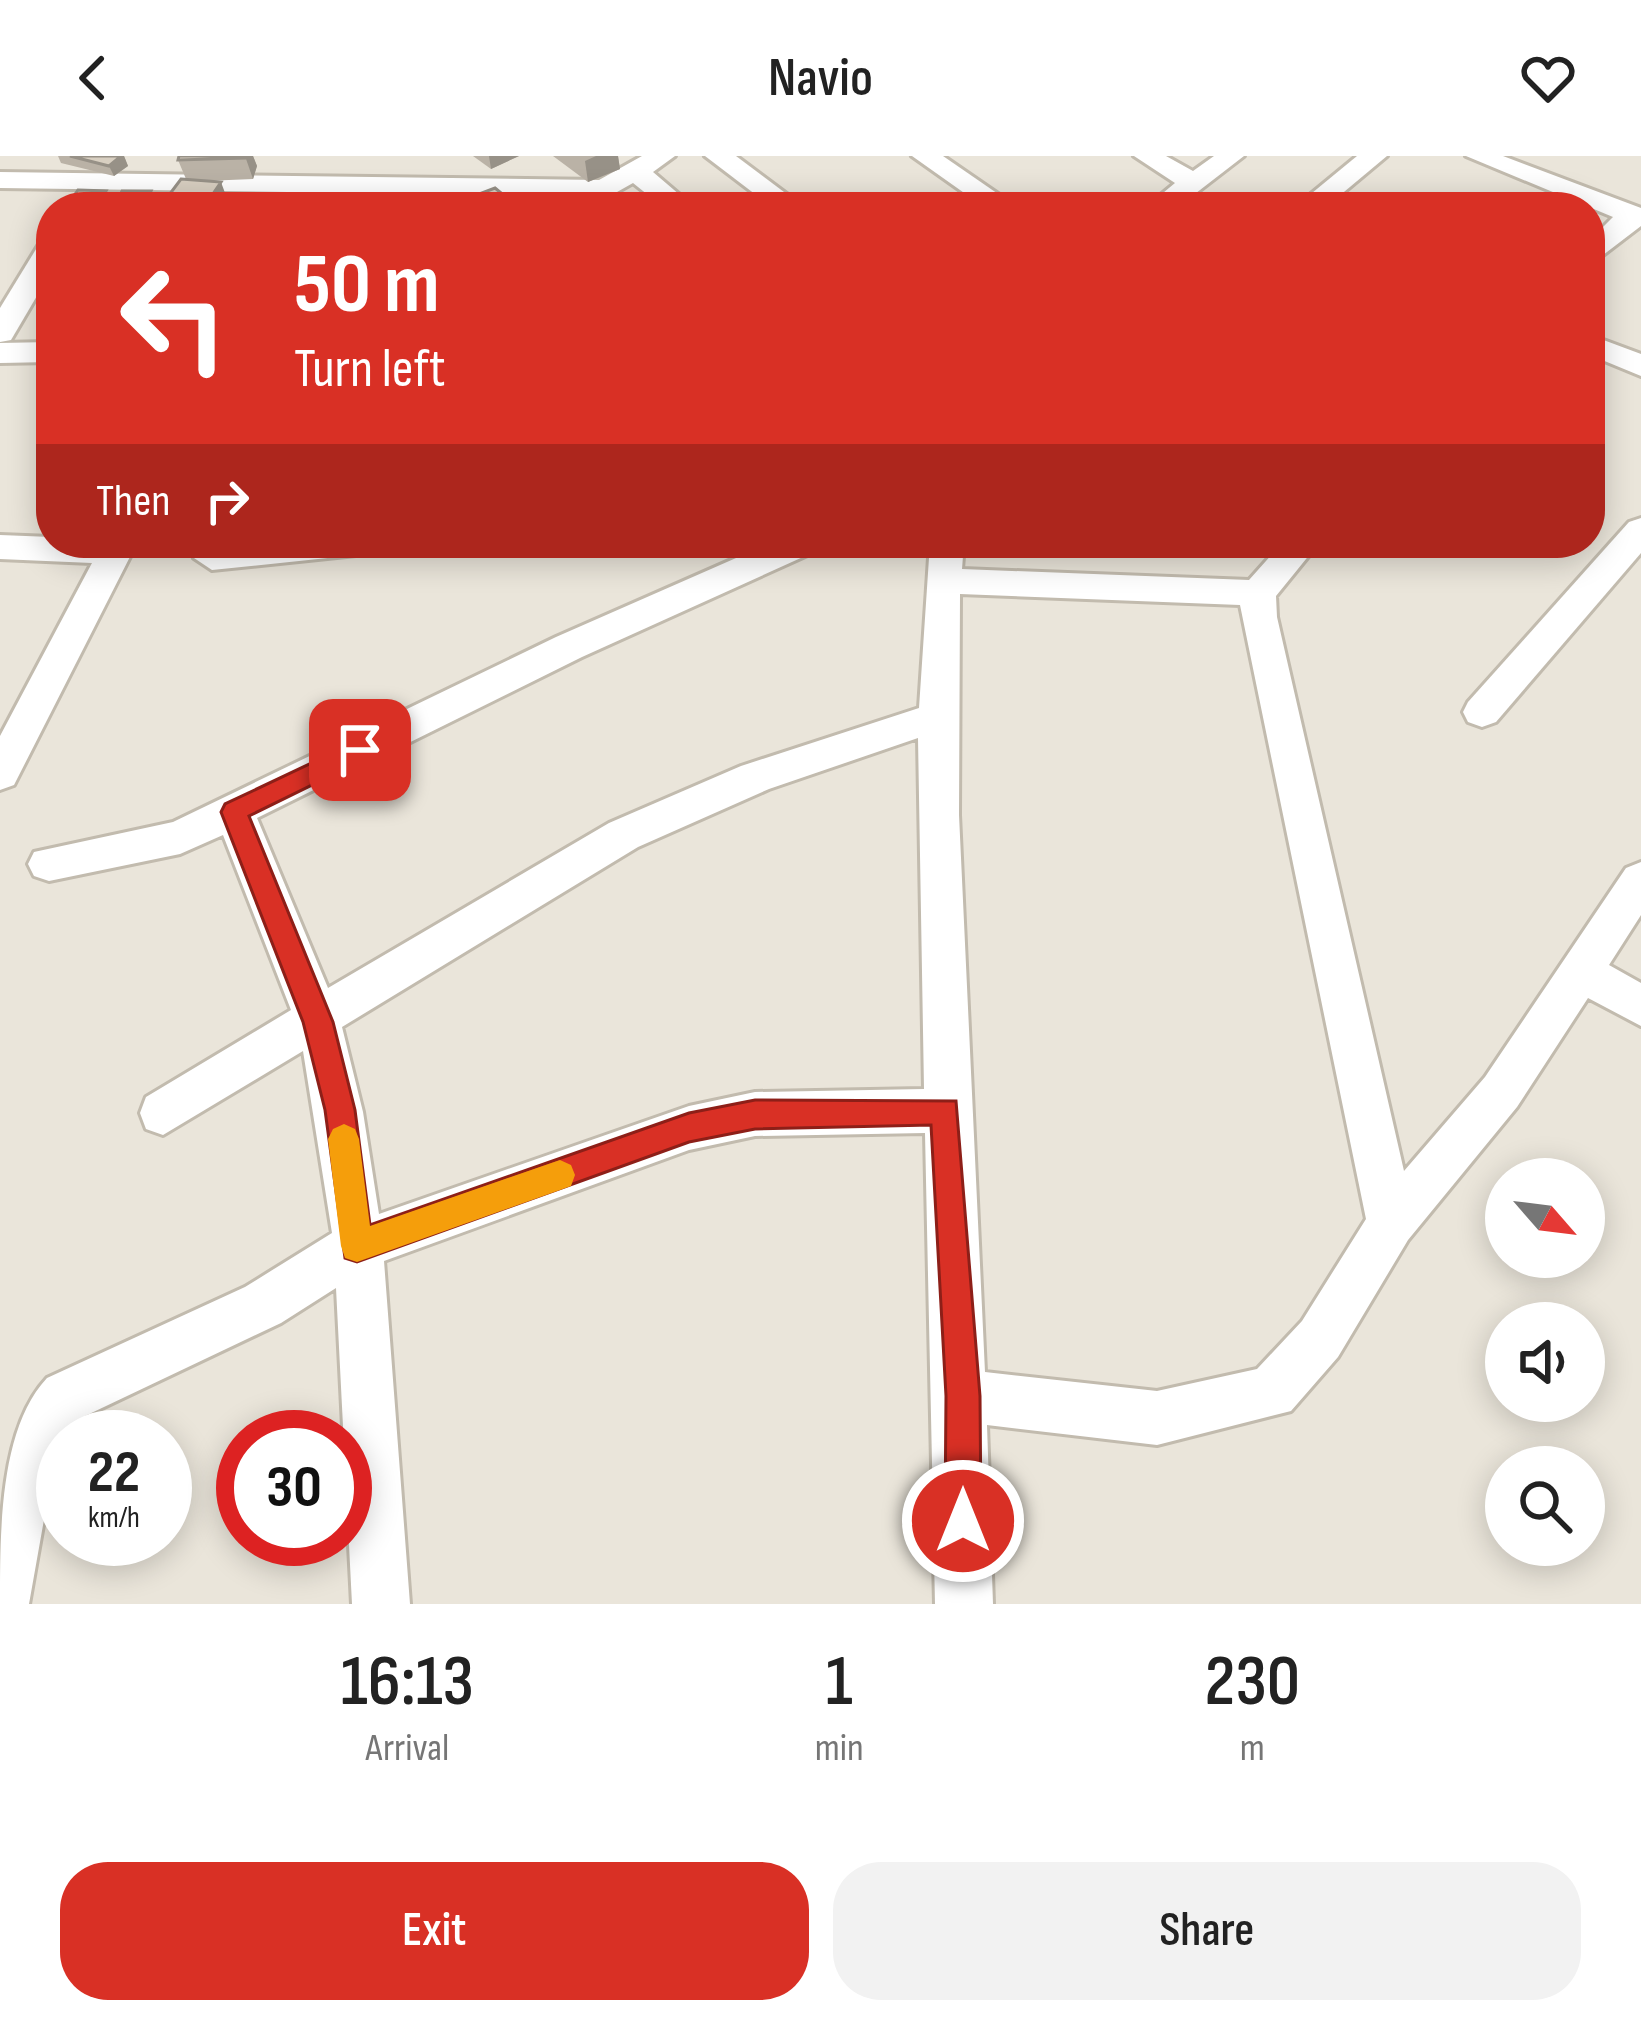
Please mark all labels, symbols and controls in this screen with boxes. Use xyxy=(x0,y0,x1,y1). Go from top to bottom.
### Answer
icon: back xyxy=(60,45,126,111)
icon: heart xyxy=(1515,45,1581,111)
text: Navio xyxy=(768,46,873,111)
text: 50 m xyxy=(294,235,440,336)
icon: left xyxy=(96,240,252,396)
text: Turn left xyxy=(294,337,446,402)
icon: right xyxy=(194,468,260,534)
text: Then xyxy=(96,474,170,529)
pin xyxy=(309,699,411,801)
icon: arrive xyxy=(327,717,393,783)
north arrow xyxy=(1485,1158,1605,1278)
map controls xyxy=(1485,1158,1605,1566)
button: sound xyxy=(1485,1302,1605,1422)
speed limit sign: 30 xyxy=(216,1410,372,1566)
text: 22 xyxy=(88,1437,140,1509)
button: search xyxy=(1485,1446,1605,1566)
position arrow xyxy=(900,1458,1026,1584)
text: km/h xyxy=(88,1500,140,1536)
text: 16:13 xyxy=(341,1639,474,1726)
text: 1 xyxy=(826,1639,853,1726)
text: 230 xyxy=(1205,1639,1300,1726)
text: Arrival xyxy=(365,1725,449,1772)
text: min xyxy=(815,1725,864,1772)
text: m xyxy=(1240,1725,1265,1772)
button: Exit xyxy=(60,1862,809,2000)
button: Share xyxy=(833,1862,1581,2000)

